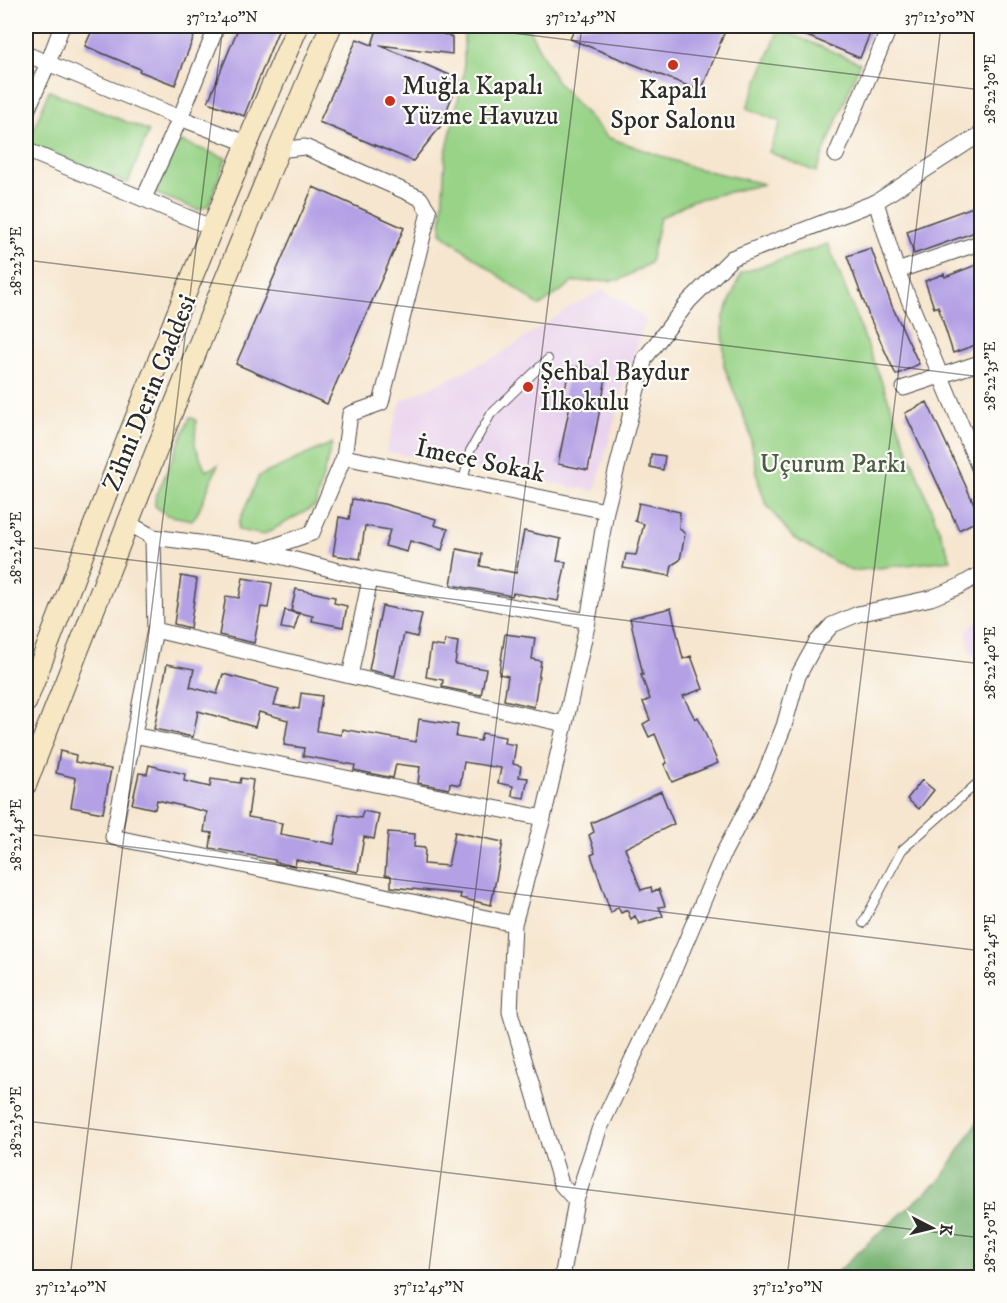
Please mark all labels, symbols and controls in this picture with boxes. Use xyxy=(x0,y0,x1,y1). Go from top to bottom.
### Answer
text: 37°12'40"N xyxy=(186,8,258,27)
text: 37°12'45"N xyxy=(546,8,616,27)
text: 37°12'50"N xyxy=(905,8,975,27)
text: 28°22'30"E xyxy=(981,54,1000,124)
marker: Kapalı Spor Salonu xyxy=(666,58,680,72)
place label: Muğla Kapalı Yüzme Havuzu xyxy=(402,70,559,133)
place label: Kapalı Spor Salonu xyxy=(610,74,736,137)
marker: Muğla Kapalı Yüzme Havuzu xyxy=(383,94,397,108)
text: 28°22'35"E xyxy=(7,226,26,296)
street label: Zihni Derin Caddesi xyxy=(96,290,204,496)
text: 28°22'35"E xyxy=(981,341,1000,411)
place label: Şehbal Baydur İlkokulu xyxy=(540,356,690,419)
marker: Şehbal Baydur İlkokulu xyxy=(521,380,535,394)
street label: İmece Sokak xyxy=(412,430,548,491)
park label: Uçurum Parkı xyxy=(760,448,906,481)
text: 28°22'40"E xyxy=(7,511,26,585)
text: 28°22'40"E xyxy=(981,626,1000,700)
text: 28°22'45"E xyxy=(7,798,26,871)
text: 28°22'45"E xyxy=(981,913,1000,986)
text: 28°22'50"E xyxy=(7,1086,26,1158)
north arrow xyxy=(902,1198,962,1258)
text: 28°22'50"E xyxy=(981,1201,1000,1273)
text: K xyxy=(935,1223,957,1237)
text: 37°12'40"N xyxy=(35,1278,107,1297)
text: 37°12'45"N xyxy=(394,1278,464,1297)
text: 37°12'50"N xyxy=(753,1278,823,1297)

